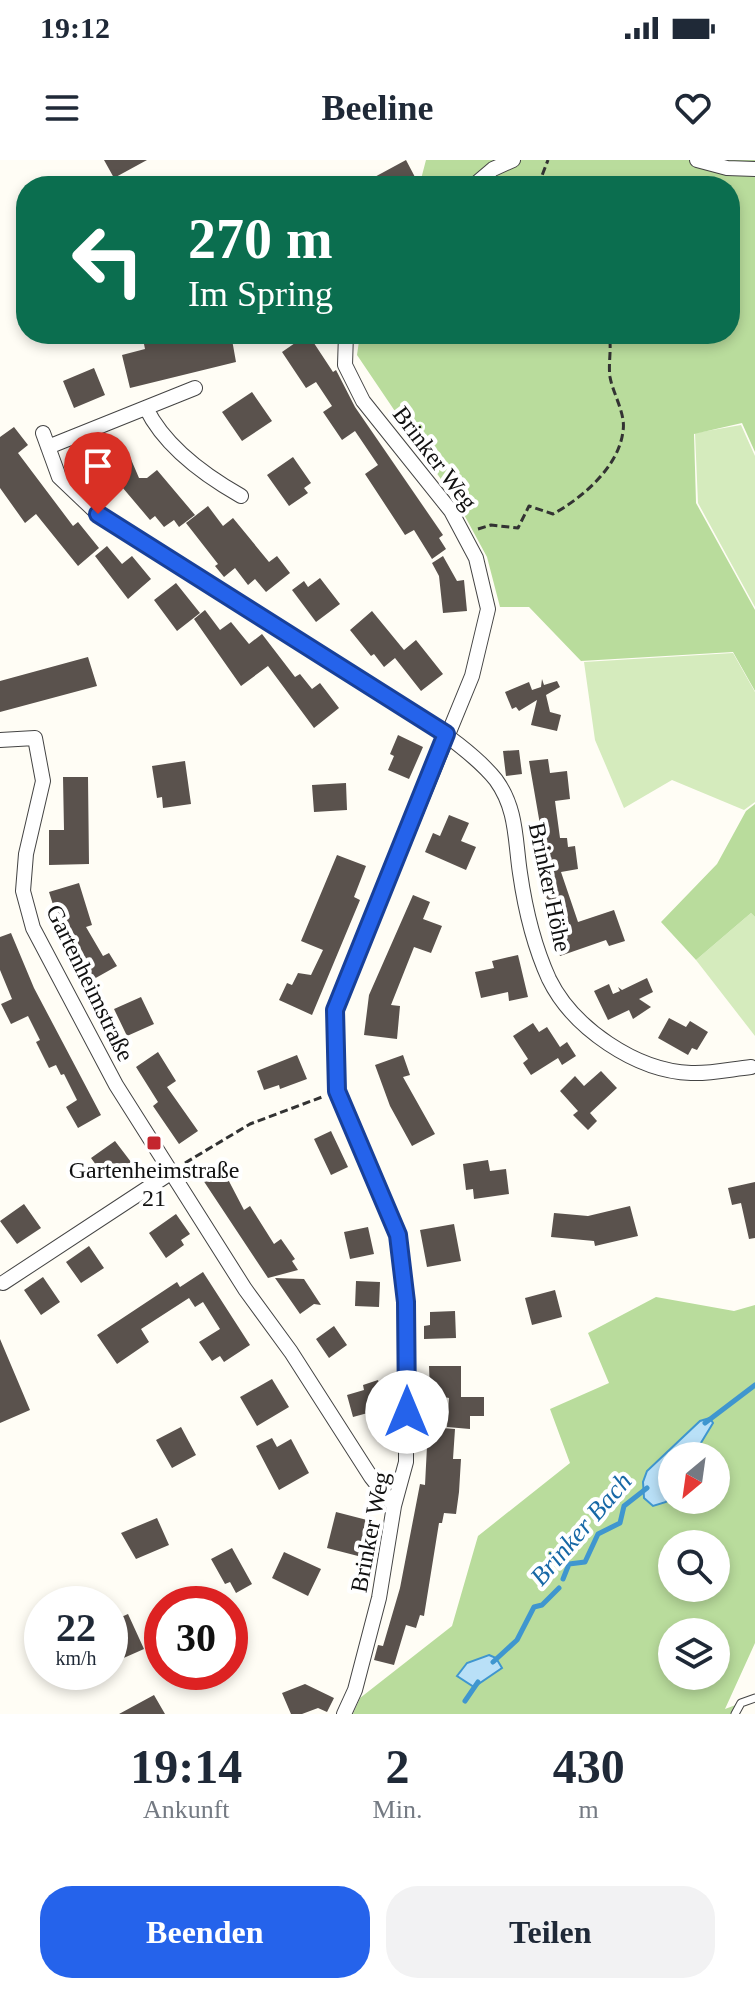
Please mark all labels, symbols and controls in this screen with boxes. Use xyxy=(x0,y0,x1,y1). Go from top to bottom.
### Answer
text: 19:12 xyxy=(40,11,110,44)
icon: menu xyxy=(40,86,84,130)
icon: heart xyxy=(671,86,715,130)
text: Beeline xyxy=(322,88,433,128)
icon: left xyxy=(56,208,160,312)
text: 270 m xyxy=(188,208,333,270)
text: Im Spring xyxy=(188,274,333,314)
street label: Brinker Weg xyxy=(388,401,482,515)
pin xyxy=(64,432,132,514)
icon: arrive xyxy=(76,444,120,488)
street label: Brinker Höhe xyxy=(524,820,576,954)
street label: Gartenheimstraße xyxy=(41,901,139,1065)
marker: Gartenheimstraße 21 xyxy=(145,1134,163,1152)
place label: Gartenheimstraße 21 xyxy=(69,1157,239,1211)
position arrow xyxy=(365,1370,449,1454)
north arrow xyxy=(658,1442,730,1514)
map controls xyxy=(658,1442,730,1690)
water label: Brinker Bach xyxy=(524,1467,638,1591)
street label: Brinker Weg xyxy=(346,1470,394,1594)
button: search xyxy=(658,1530,730,1602)
speed limit sign: 30 xyxy=(144,1586,248,1690)
text: 22 xyxy=(56,1605,96,1650)
button: layers xyxy=(658,1618,730,1690)
text: km/h xyxy=(55,1647,97,1669)
text: 19:14 xyxy=(130,1740,242,1793)
text: 2 xyxy=(385,1740,409,1793)
text: 430 xyxy=(553,1740,625,1793)
text: Ankunft xyxy=(143,1795,230,1824)
text: Min. xyxy=(373,1795,422,1824)
text: m xyxy=(579,1795,599,1824)
button: Beenden xyxy=(40,1886,370,1978)
button: Teilen xyxy=(386,1886,715,1978)

